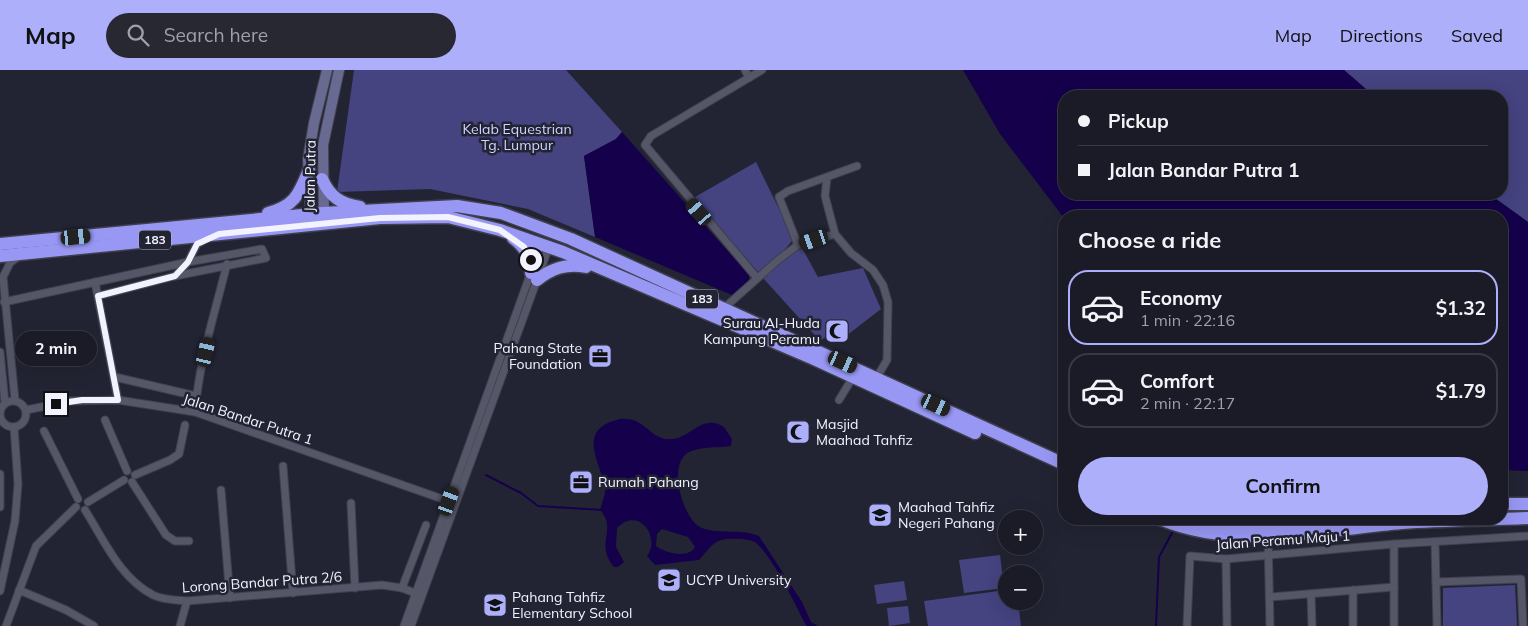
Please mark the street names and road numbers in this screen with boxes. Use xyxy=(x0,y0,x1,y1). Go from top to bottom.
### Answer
street label: Jalan Putra xyxy=(300,140,320,212)
road number: 183 xyxy=(139,230,171,250)
road number: 183 xyxy=(686,290,718,308)
street label: Jalan Bandar Putra 1 xyxy=(181,389,315,449)
street label: Jalan Peramu Maju 1 xyxy=(1215,526,1351,554)
street label: Lorong Bandar Putra 2/6 xyxy=(181,567,343,597)

